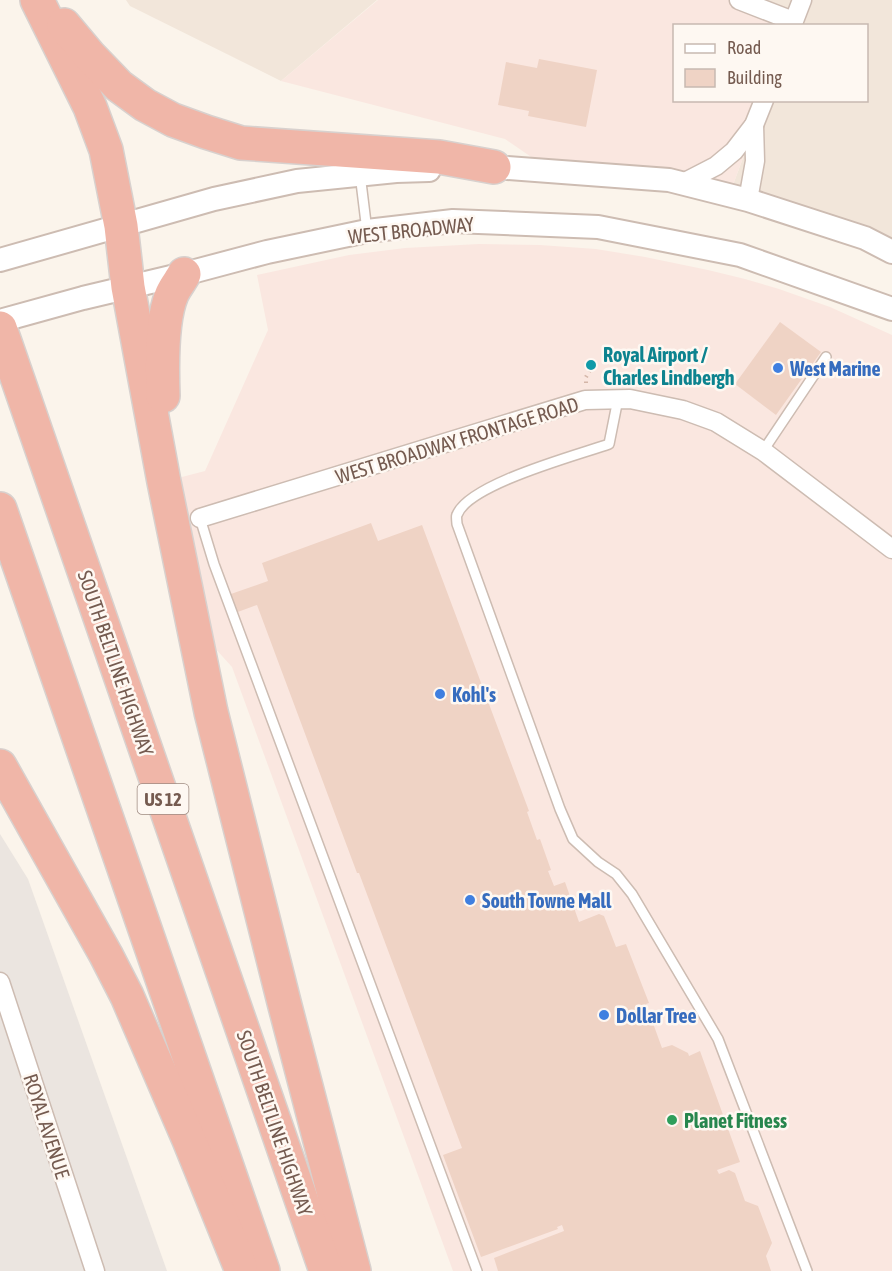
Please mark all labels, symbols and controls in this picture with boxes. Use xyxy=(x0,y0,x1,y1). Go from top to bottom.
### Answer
legend xyxy=(673,24,868,102)
text: Road xyxy=(727,37,761,58)
text: Building xyxy=(727,67,782,88)
street label: WEST BROADWAY xyxy=(347,212,475,248)
place label: Royal Airport / Charles Lindbergh xyxy=(603,343,735,389)
place label: West Marine xyxy=(789,357,881,380)
marker: Royal Airport / Charles Lindbergh xyxy=(584,358,598,372)
marker: West Marine xyxy=(771,361,785,375)
street label: WEST BROADWAY FRONTAGE ROAD xyxy=(333,392,581,488)
street label: SOUTH BELTLINE HIGHWAY xyxy=(73,567,159,759)
place label: Kohl's xyxy=(452,683,496,706)
marker: Kohl's xyxy=(433,687,447,701)
road number: US 12 xyxy=(138,784,188,814)
place label: South Towne Mall xyxy=(482,889,612,912)
marker: South Towne Mall xyxy=(463,893,477,907)
place label: Dollar Tree xyxy=(616,1004,697,1027)
marker: Dollar Tree xyxy=(597,1008,611,1022)
street label: SOUTH BELTLINE HIGHWAY xyxy=(232,1027,318,1219)
street label: ROYAL AVENUE xyxy=(19,1071,75,1182)
place label: Planet Fitness xyxy=(684,1109,787,1132)
marker: Planet Fitness xyxy=(665,1113,679,1127)

